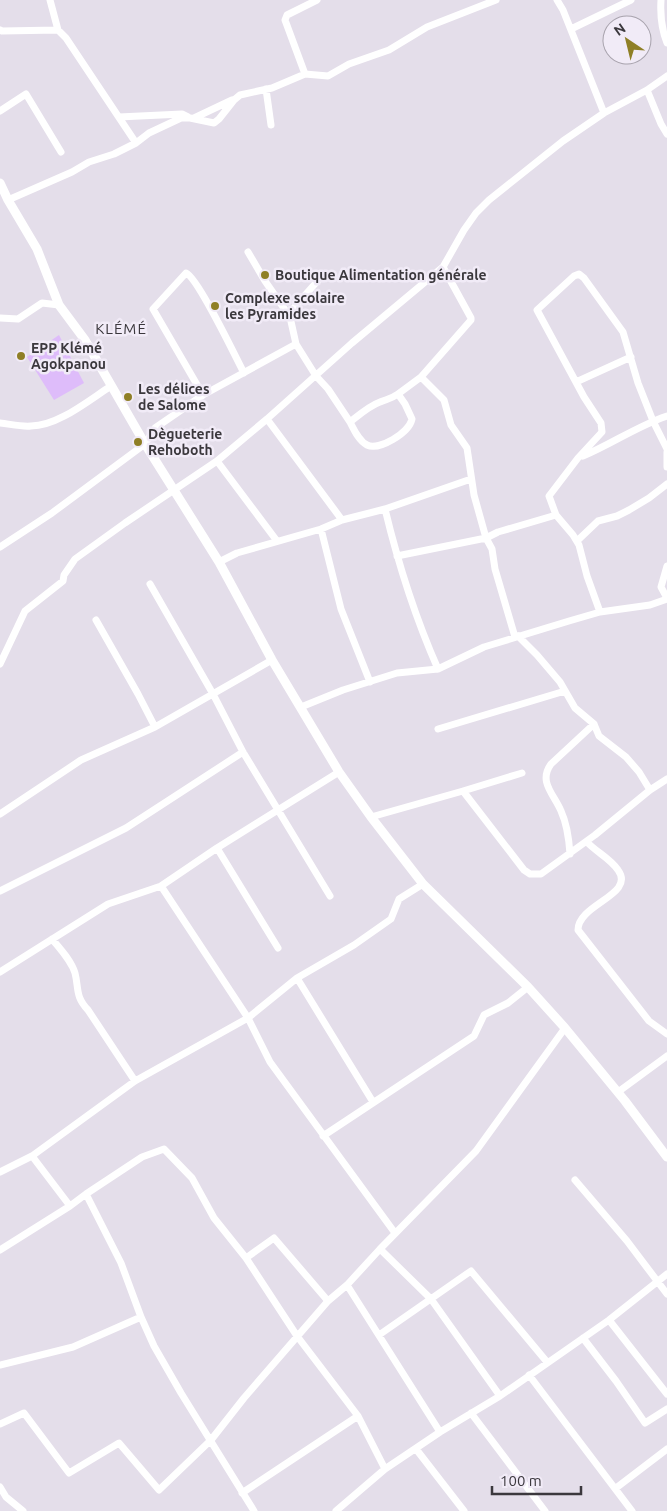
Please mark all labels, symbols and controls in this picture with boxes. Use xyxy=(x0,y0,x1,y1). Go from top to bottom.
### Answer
north arrow xyxy=(602,15,652,65)
text: N xyxy=(611,20,628,39)
place label: Boutique Alimentation générale xyxy=(275,267,486,283)
marker: Boutique Alimentation générale xyxy=(259,269,271,281)
place label: Complexe scolaire les Pyramides xyxy=(225,290,345,322)
marker: Complexe scolaire les Pyramides xyxy=(209,300,221,312)
district label: KLÉMÉ xyxy=(95,320,147,337)
place label: EPP Klémé Agokpanou xyxy=(31,340,106,372)
marker: EPP Klémé Agokpanou xyxy=(15,350,27,362)
place label: Les délices de Salome xyxy=(138,381,210,413)
marker: Les délices de Salome xyxy=(122,391,134,403)
place label: Dègueterie Rehoboth xyxy=(148,426,222,458)
marker: Dègueterie Rehoboth xyxy=(132,436,144,448)
scale bar xyxy=(492,1464,581,1496)
text: 100 m xyxy=(500,1472,542,1489)

